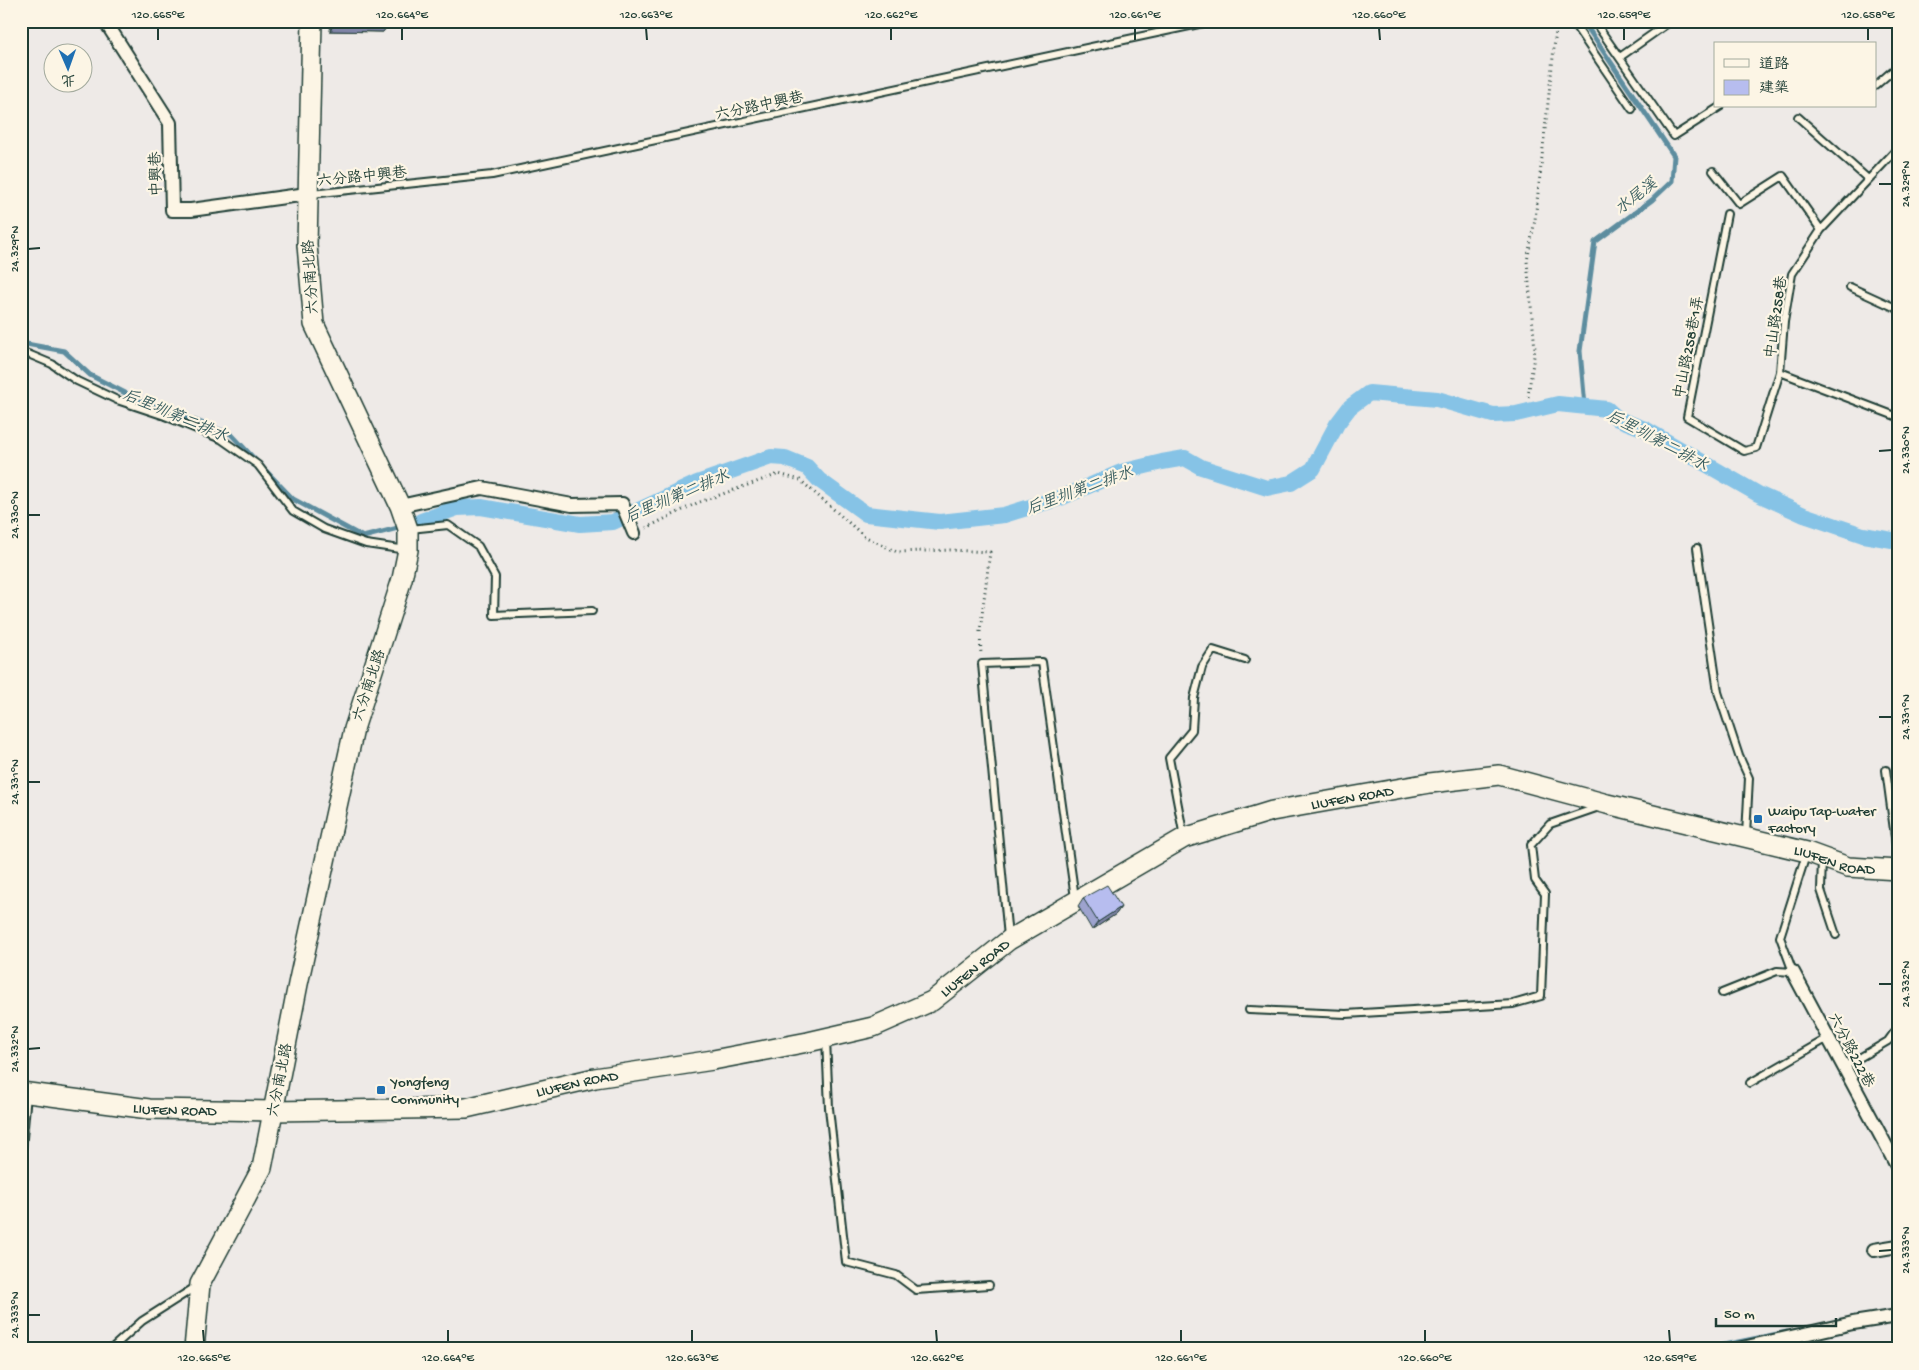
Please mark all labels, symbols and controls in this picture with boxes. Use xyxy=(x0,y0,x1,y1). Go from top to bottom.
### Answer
text: 120.665°E xyxy=(131,9,185,23)
text: 120.664°E xyxy=(375,9,429,23)
text: 120.663°E xyxy=(619,9,673,23)
text: 120.662°E xyxy=(864,9,918,23)
text: 120.661°E xyxy=(1108,9,1161,23)
text: 120.660°E xyxy=(1351,9,1406,23)
text: 120.659°E xyxy=(1597,9,1651,23)
text: 120.658°E xyxy=(1840,9,1895,23)
north arrow xyxy=(42,42,92,92)
legend xyxy=(1714,42,1876,108)
text: 道路 xyxy=(1759,56,1789,74)
text: 北 xyxy=(61,70,76,87)
text: 建築 xyxy=(1759,80,1789,98)
street label: 六分路中興巷 xyxy=(713,88,805,125)
street label: 中興巷 xyxy=(148,151,166,197)
text: 24.329°N xyxy=(1900,160,1914,207)
street label: 六分路中興巷 xyxy=(316,163,408,192)
water label: 水尾溪 xyxy=(1612,174,1663,220)
text: 24.329°N xyxy=(9,225,23,272)
street label: 六分南北路 xyxy=(299,239,324,315)
street label: 中山路258巷 xyxy=(1762,275,1792,360)
street label: 中山路258巷1弄 xyxy=(1671,294,1709,400)
water label: 后里圳第二排水 xyxy=(119,385,232,448)
water label: 后里圳第二排水 xyxy=(1602,406,1712,477)
text: 24.330°N xyxy=(1900,426,1914,474)
water label: 后里圳第二排水 xyxy=(1024,462,1137,520)
water label: 后里圳第二排水 xyxy=(621,465,734,529)
text: 24.330°N xyxy=(9,491,23,539)
street label: 六分南北路 xyxy=(349,647,390,724)
text: 24.331°N xyxy=(1900,694,1914,740)
text: 24.331°N xyxy=(9,759,23,805)
street label: LIUFEN ROAD xyxy=(1310,783,1395,815)
place label: Waipu Tap-water Factory xyxy=(1767,803,1877,838)
marker: Waipu Tap-water Factory xyxy=(1752,813,1764,825)
street label: LIUFEN ROAD xyxy=(1792,842,1876,880)
street label: LIUFEN ROAD xyxy=(937,936,1014,1002)
text: 24.332°N xyxy=(1900,960,1914,1007)
street label: 六分路222巷 xyxy=(1823,1010,1878,1091)
text: 24.332°N xyxy=(9,1025,23,1072)
street label: 六分南北路 xyxy=(264,1042,297,1119)
street label: LIUFEN ROAD xyxy=(535,1068,620,1102)
place label: Yongfeng Community xyxy=(389,1074,460,1109)
marker: Yongfeng Community xyxy=(375,1084,387,1096)
street label: LIUFEN ROAD xyxy=(132,1100,217,1121)
text: 24.333°N xyxy=(1900,1226,1914,1274)
text: 24.333°N xyxy=(9,1291,23,1339)
scale bar xyxy=(1716,1295,1836,1327)
text: 50 m xyxy=(1724,1306,1755,1324)
text: 120.665°E xyxy=(177,1352,231,1366)
text: 120.664°E xyxy=(421,1352,475,1366)
text: 120.663°E xyxy=(665,1352,719,1366)
text: 120.662°E xyxy=(910,1352,964,1366)
text: 120.661°E xyxy=(1154,1352,1207,1366)
text: 120.660°E xyxy=(1397,1352,1452,1366)
text: 120.659°E xyxy=(1643,1352,1697,1366)

